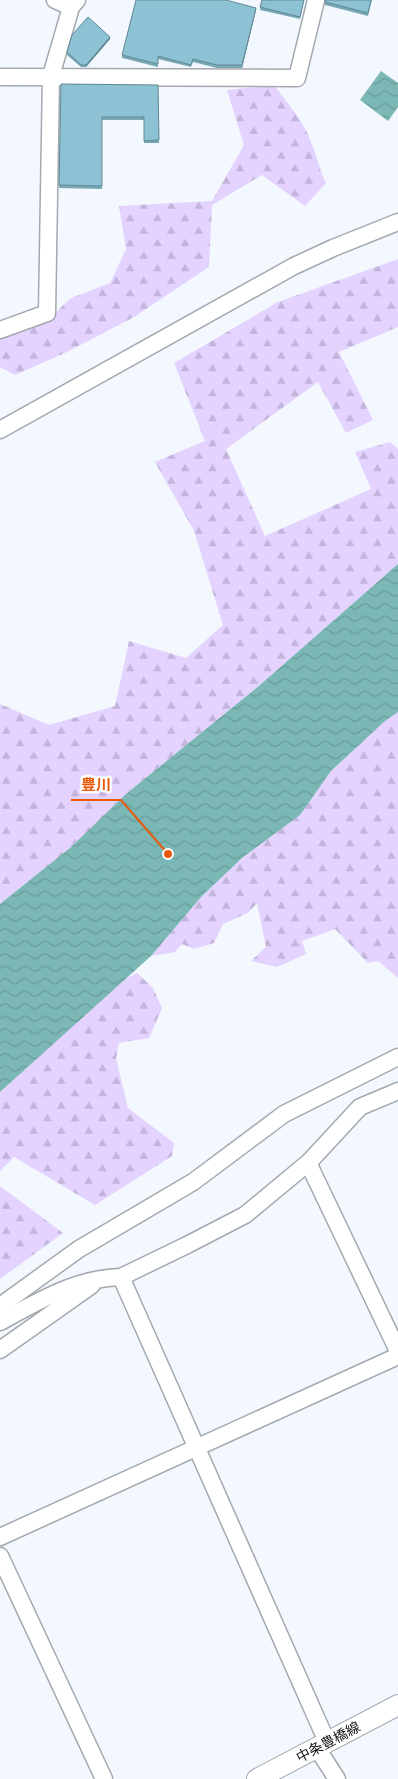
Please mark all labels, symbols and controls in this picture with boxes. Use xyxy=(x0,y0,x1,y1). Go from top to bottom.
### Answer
callout: 豊川 xyxy=(71,770,121,800)
text: 豊川 xyxy=(81,774,111,795)
street label: 中条豊橋線 xyxy=(292,1717,364,1767)

